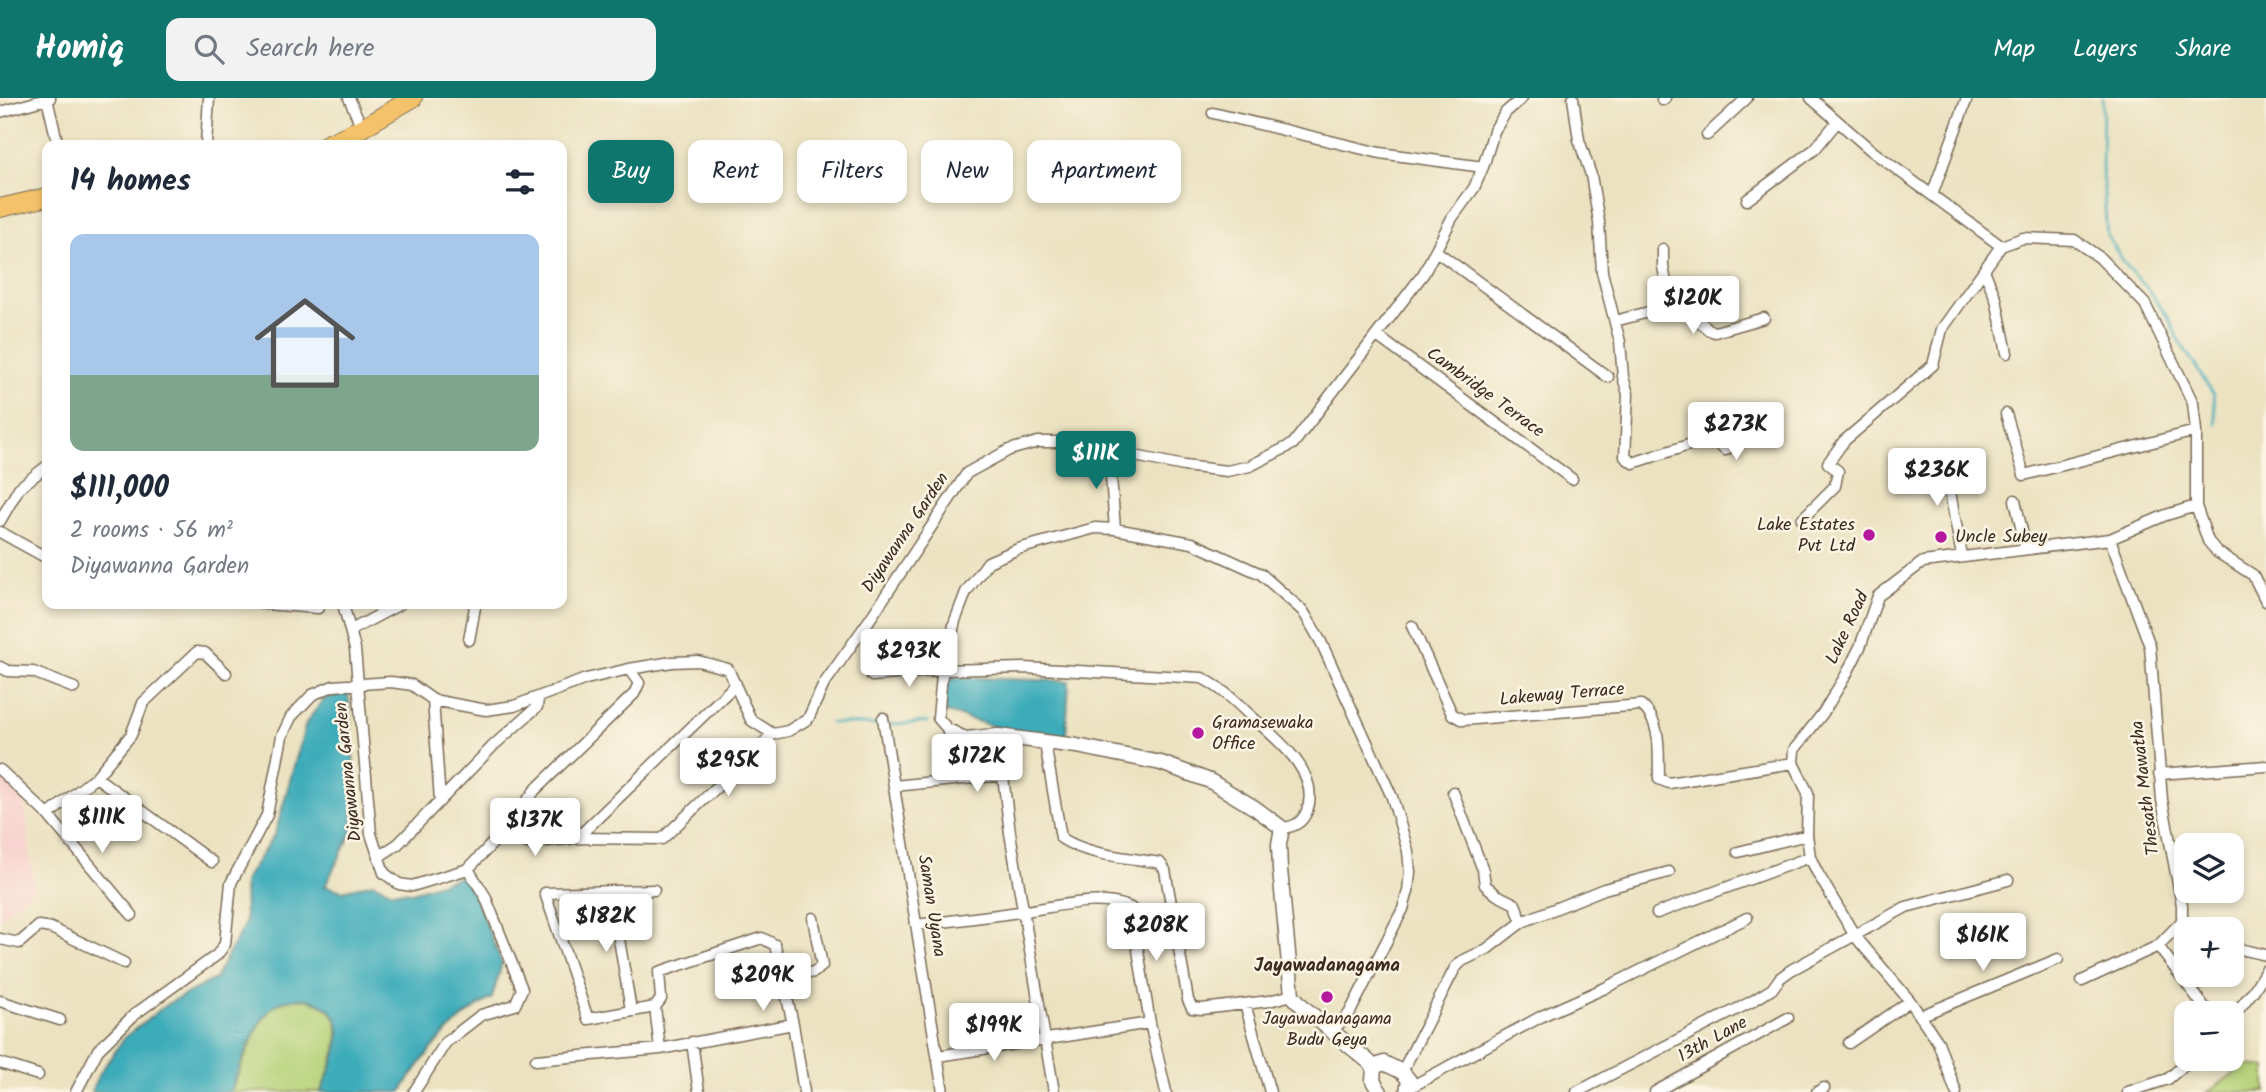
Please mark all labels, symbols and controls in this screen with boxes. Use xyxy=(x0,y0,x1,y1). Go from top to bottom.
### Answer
search box xyxy=(166,18,656,81)
text: Homiq xyxy=(35,23,124,76)
text: Search here xyxy=(246,28,374,70)
icon: search xyxy=(190,30,228,68)
text: Map xyxy=(1993,30,2035,69)
text: Layers xyxy=(2073,30,2137,69)
text: Share xyxy=(2175,30,2231,69)
chip: Buy xyxy=(588,140,674,203)
chip: Rent xyxy=(688,140,783,203)
chip: Filters xyxy=(797,140,907,203)
chip: New xyxy=(921,140,1013,203)
chip: Apartment xyxy=(1027,140,1181,203)
text: 14 homes xyxy=(70,158,191,206)
icon: filters xyxy=(501,163,539,201)
pin: $120K xyxy=(1644,276,1742,336)
icon: home xyxy=(242,280,368,406)
text: $120K xyxy=(1663,281,1723,317)
street label: Cambridge Terrace xyxy=(1420,340,1550,446)
pin: $273K xyxy=(1687,402,1785,462)
text: $273K xyxy=(1704,407,1768,443)
pin: $111K xyxy=(1047,432,1145,491)
text: $111K xyxy=(1072,436,1120,472)
pin: $236K xyxy=(1888,448,1986,508)
text: $236K xyxy=(1904,453,1970,489)
text: $111,000 xyxy=(70,465,169,513)
street label: Diyawanna Garden xyxy=(855,467,957,599)
place label: Lake Estates Pvt Ltd xyxy=(1757,511,1856,561)
text: 2 rooms · 56 m² xyxy=(70,513,233,549)
place label: Uncle Subey xyxy=(1955,523,2048,552)
marker: Lake Estates Pvt Ltd xyxy=(1861,527,1877,543)
marker: Uncle Subey xyxy=(1933,529,1949,545)
text: Diyawanna Garden xyxy=(70,549,249,585)
street label: Lake Road xyxy=(1818,586,1878,670)
pin: $293K xyxy=(860,630,958,689)
text: $293K xyxy=(876,634,942,670)
street label: Lakeway Terrace xyxy=(1498,675,1626,715)
street label: Diyawanna Garden xyxy=(327,701,371,843)
place label: Gramasewaka Office xyxy=(1212,709,1313,759)
street label: Thesath Mawatha xyxy=(2123,719,2169,857)
marker: Gramasewaka Office xyxy=(1190,725,1206,741)
pin: $172K xyxy=(928,734,1026,794)
pin: $295K xyxy=(679,738,777,798)
text: $172K xyxy=(948,739,1006,775)
text: $295K xyxy=(696,743,760,779)
pin: $111K xyxy=(53,796,151,855)
pin: $137K xyxy=(486,798,584,858)
text: $111K xyxy=(78,800,126,836)
text: $137K xyxy=(506,803,564,839)
map controls xyxy=(2174,833,2244,1071)
button: layers xyxy=(2174,833,2244,903)
street label: Saman Uyana xyxy=(909,853,953,959)
pin: $182K xyxy=(557,894,655,954)
text: $182K xyxy=(575,899,637,935)
pin: $208K xyxy=(1107,904,1205,963)
text: $208K xyxy=(1123,908,1189,944)
pin: $161K xyxy=(1934,914,2032,973)
button: + xyxy=(2174,917,2244,987)
text: $161K xyxy=(1956,918,2010,954)
district label: Jayawadanagama xyxy=(1254,951,1400,981)
pin: $209K xyxy=(714,954,812,1013)
text: $209K xyxy=(731,958,795,994)
marker: Jayawadanagama Budu Geya xyxy=(1319,989,1335,1005)
button: − xyxy=(2174,1001,2244,1071)
pin: $199K xyxy=(945,1004,1043,1063)
place label: Jayawadanagama Budu Geya xyxy=(1262,1005,1392,1055)
text: $199K xyxy=(965,1008,1023,1044)
street label: 13th Lane xyxy=(1673,1009,1753,1071)

